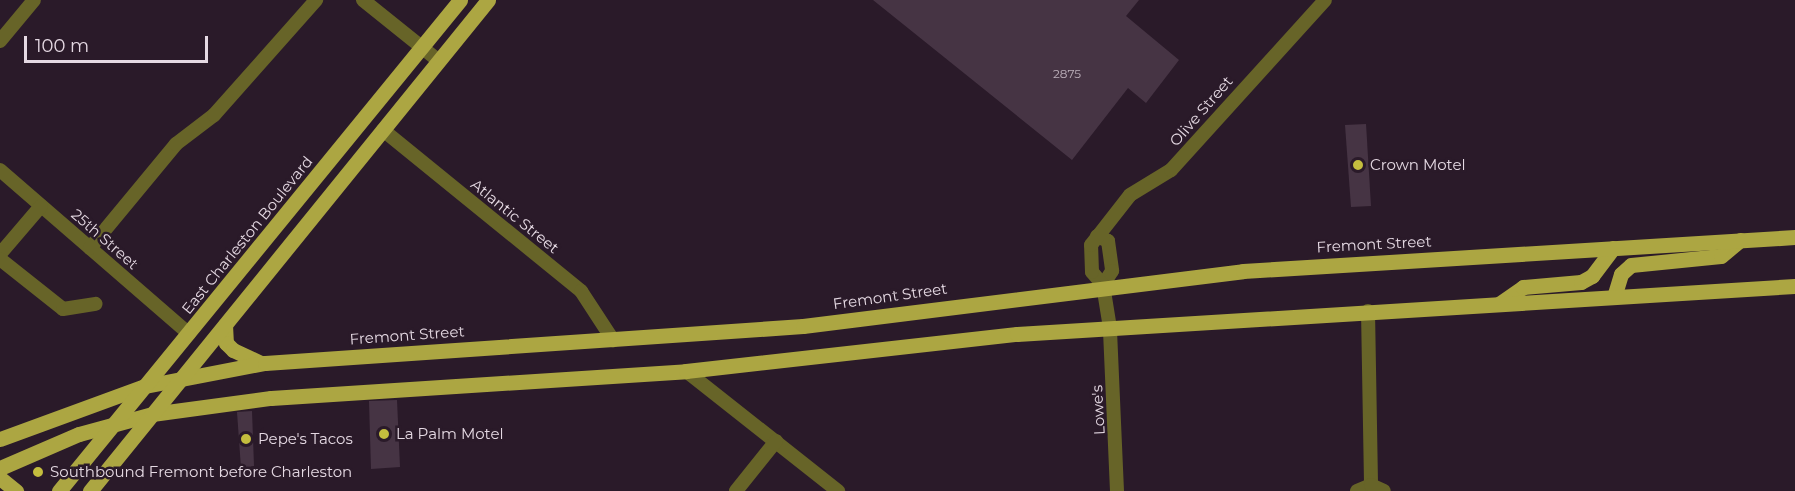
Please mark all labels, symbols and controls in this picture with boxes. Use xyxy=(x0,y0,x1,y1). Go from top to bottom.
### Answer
scale bar xyxy=(27,24,212,62)
text: 100 m xyxy=(35,35,89,57)
house number: 2875 xyxy=(1053,67,1081,81)
street label: Olive Street xyxy=(1166,72,1236,150)
street label: East Charleston Boulevard xyxy=(178,152,316,318)
place label: Crown Motel xyxy=(1370,156,1466,174)
marker: Crown Motel xyxy=(1351,158,1365,172)
street label: Atlantic Street xyxy=(468,175,562,257)
street label: 25th Street xyxy=(68,205,142,273)
street label: Fremont Street xyxy=(1316,232,1432,256)
street label: Fremont Street xyxy=(832,279,948,313)
street label: Fremont Street xyxy=(349,322,465,348)
street label: Lowe's xyxy=(1088,385,1108,435)
place label: La Palm Motel xyxy=(396,425,504,443)
marker: La Palm Motel xyxy=(377,427,391,441)
place label: Pepe's Tacos xyxy=(258,430,353,448)
marker: Pepe's Tacos xyxy=(239,432,253,446)
place label: Southbound Fremont before Charleston xyxy=(50,463,352,481)
marker: Southbound Fremont before Charleston xyxy=(31,465,45,479)

